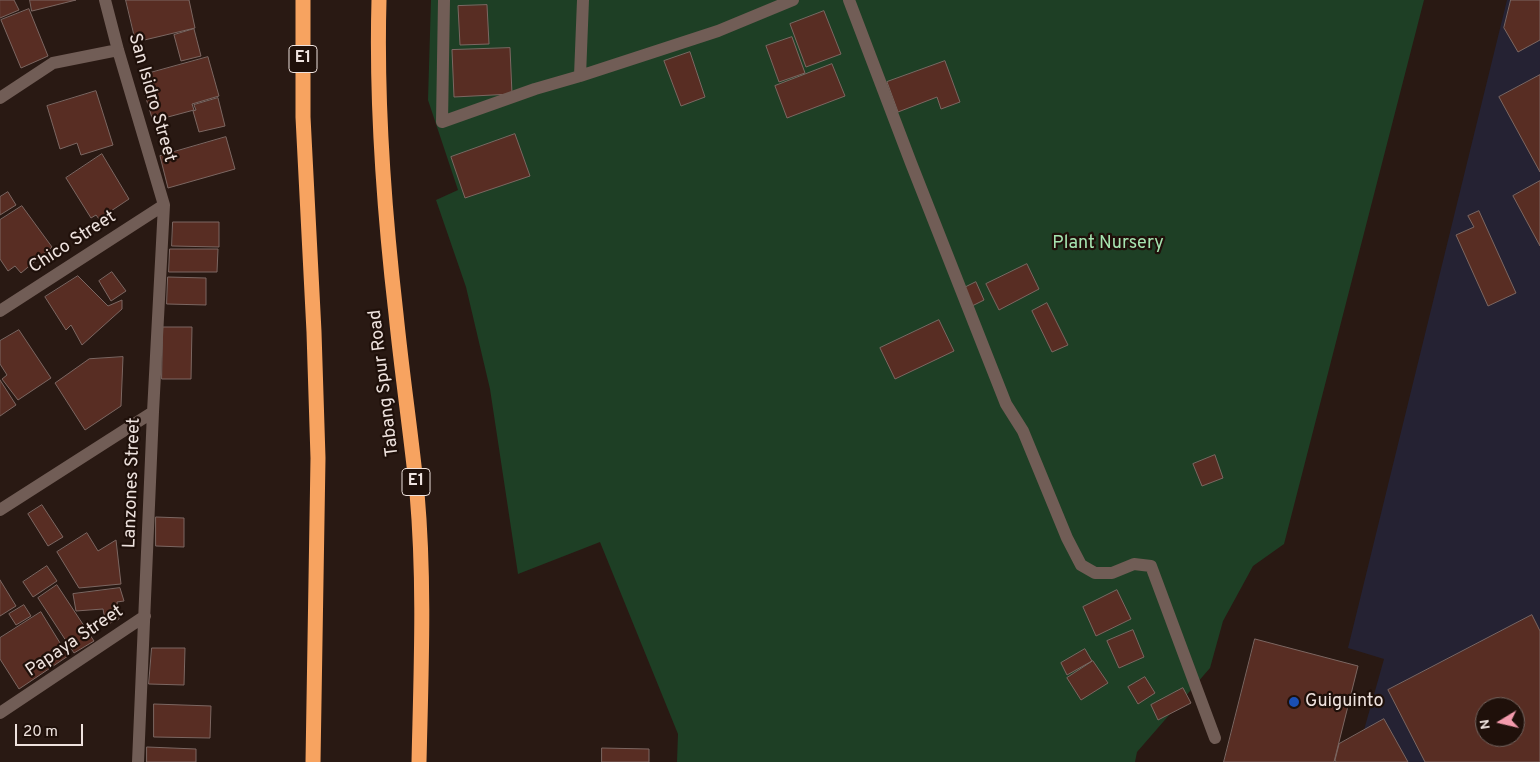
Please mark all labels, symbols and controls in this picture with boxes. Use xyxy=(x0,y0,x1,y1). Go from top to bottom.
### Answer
street label: San Isidro Street xyxy=(122,31,180,165)
road number: E1 xyxy=(289,46,317,72)
street label: Chico Street xyxy=(25,207,121,279)
park label: Plant Nursery xyxy=(1052,233,1164,255)
street label: Tabang Spur Road xyxy=(365,308,405,458)
street label: Lanzones Street xyxy=(120,417,146,549)
road number: E1 xyxy=(402,468,430,496)
street label: Papaya Street xyxy=(22,601,128,683)
place label: Guiguinto xyxy=(1305,691,1383,713)
marker: Guiguinto xyxy=(1287,695,1301,709)
north arrow xyxy=(1475,697,1525,747)
scale bar xyxy=(18,714,85,746)
text: N xyxy=(1476,718,1495,731)
text: 20 m xyxy=(23,723,58,742)

